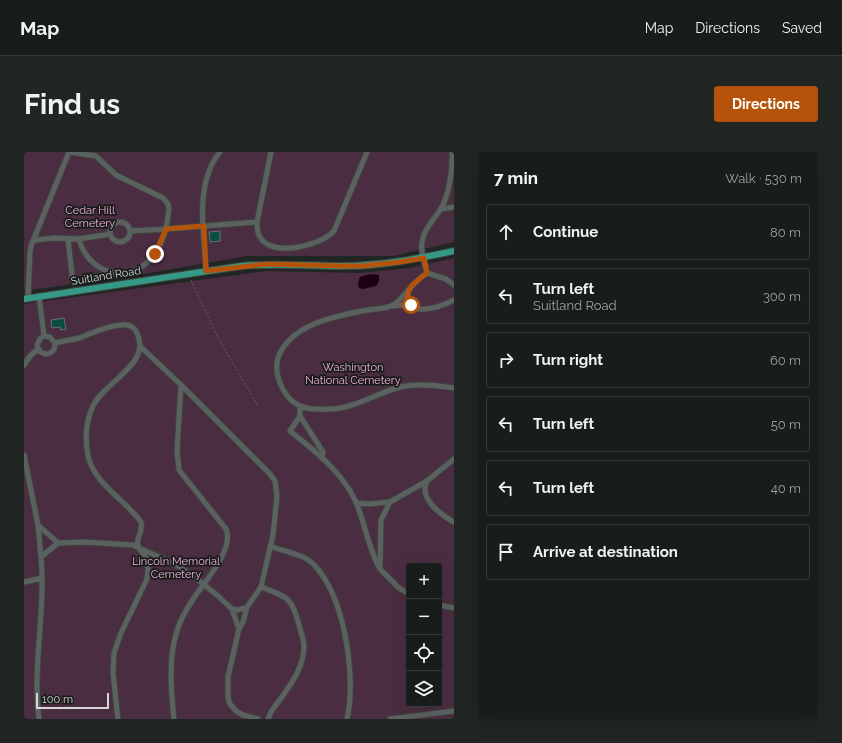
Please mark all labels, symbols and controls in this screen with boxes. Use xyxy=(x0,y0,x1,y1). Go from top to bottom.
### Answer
text: Map xyxy=(20,17,59,39)
text: Map xyxy=(645,20,673,36)
text: Directions xyxy=(695,20,760,36)
text: Saved xyxy=(782,20,822,36)
button: Directions xyxy=(714,86,818,122)
text: Find us xyxy=(24,88,120,121)
text: 7 min xyxy=(494,168,538,188)
text: Walk · 530 m xyxy=(725,171,802,186)
park label: Cedar Hill Cemetery xyxy=(65,204,115,230)
icon: ahead xyxy=(495,221,517,243)
text: Continue xyxy=(533,223,598,241)
text: 80 m xyxy=(770,225,801,240)
route end xyxy=(146,245,164,263)
street label: Suitland Road xyxy=(70,264,142,288)
text: Turn left xyxy=(533,280,594,298)
icon: left xyxy=(495,285,517,307)
text: 300 m xyxy=(763,289,801,304)
route start xyxy=(402,296,420,314)
text: Suitland Road xyxy=(533,298,617,313)
icon: right xyxy=(495,349,517,371)
text: Turn right xyxy=(533,351,603,369)
text: 60 m xyxy=(770,353,801,368)
park label: Washington National Cemetery xyxy=(305,361,401,387)
icon: left xyxy=(495,413,517,435)
text: Turn left xyxy=(533,415,594,433)
text: 50 m xyxy=(771,417,801,432)
icon: left xyxy=(495,477,517,499)
text: Turn left xyxy=(533,479,594,497)
text: 40 m xyxy=(771,481,801,496)
icon: arrive xyxy=(495,541,517,563)
text: Arrive at destination xyxy=(533,543,678,561)
park label: Lincoln Memorial Cemetery xyxy=(132,555,220,581)
map controls xyxy=(406,563,442,707)
button: + xyxy=(406,563,442,599)
button: − xyxy=(406,599,442,635)
button: locate xyxy=(406,635,442,671)
button: layers xyxy=(406,671,442,707)
scale bar xyxy=(36,691,109,710)
text: 100 m xyxy=(42,693,73,706)

